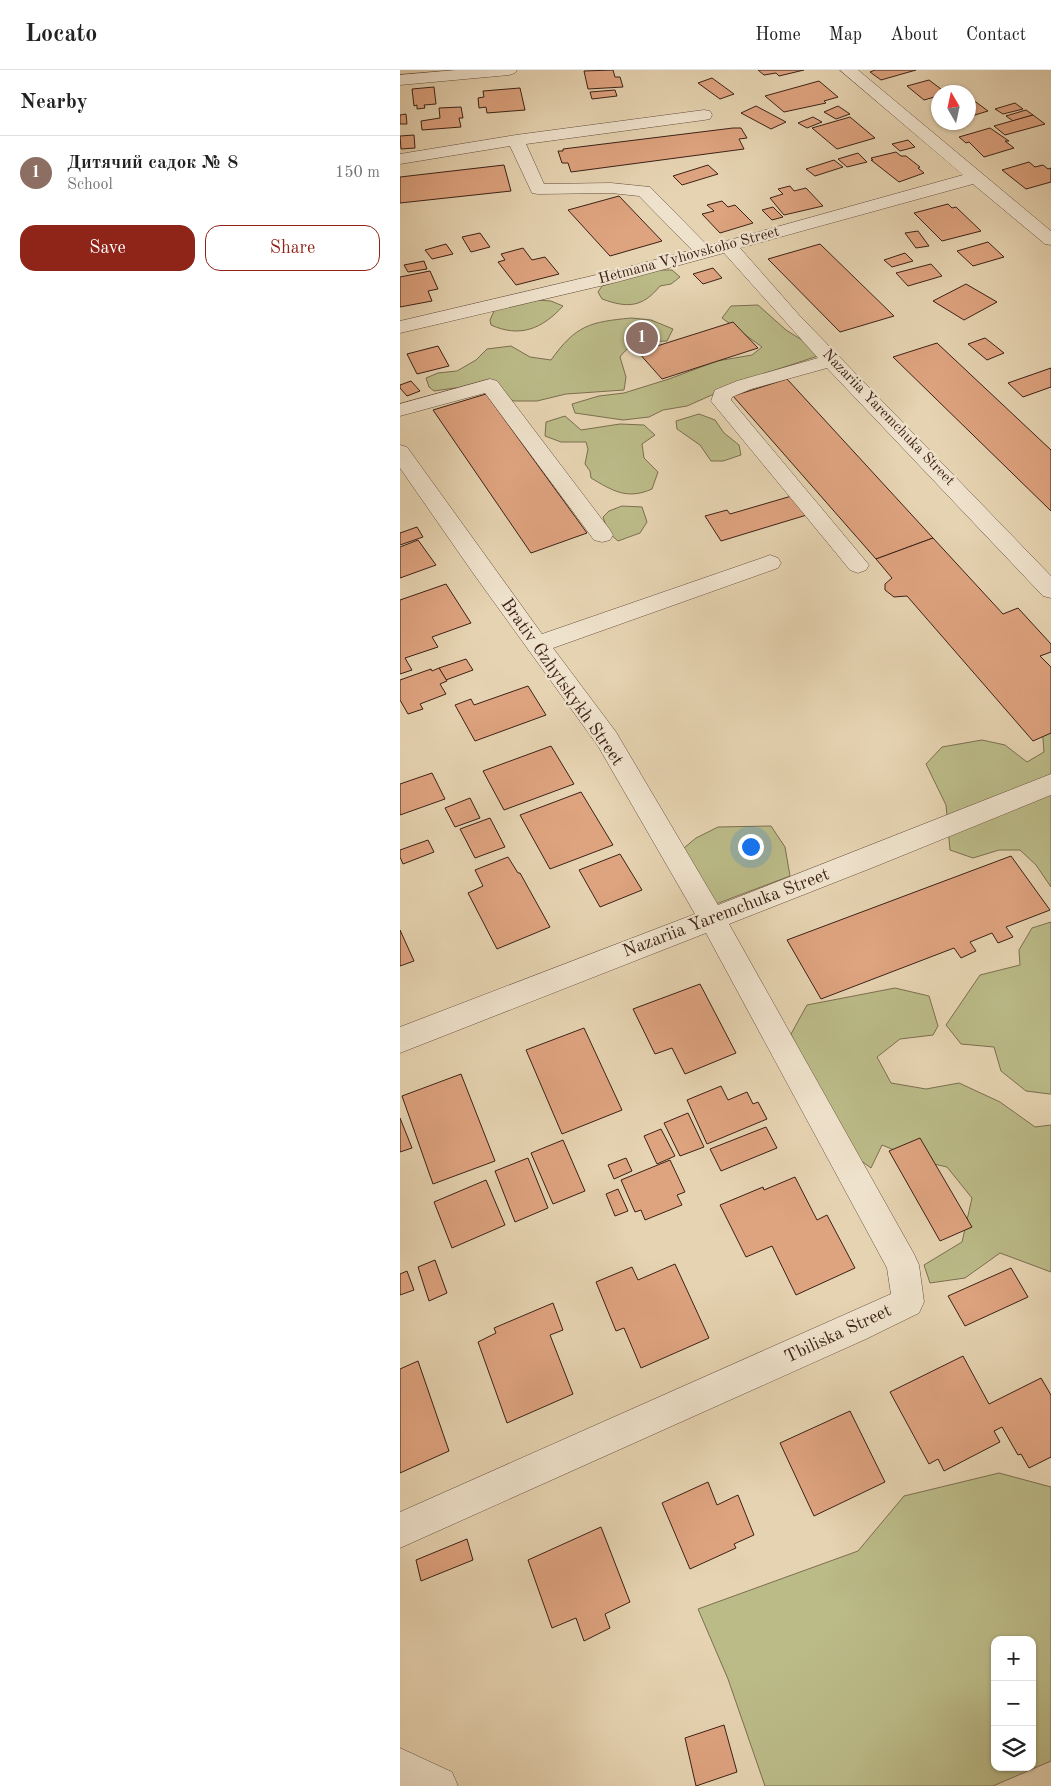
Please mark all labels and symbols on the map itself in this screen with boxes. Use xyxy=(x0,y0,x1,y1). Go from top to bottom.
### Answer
north arrow xyxy=(931,85,976,130)
street label: Hetmana Vyhovskoho Street xyxy=(597,225,781,287)
pin: 1 xyxy=(626,319,658,357)
street label: Nazariia Yaremchuka Street xyxy=(819,347,957,489)
street label: Brativ Gzhytskykh Street xyxy=(497,595,627,769)
your location xyxy=(738,834,764,860)
street label: Nazariia Yaremchuka Street xyxy=(620,865,832,961)
street label: Tbiliska Street xyxy=(782,1301,894,1367)

